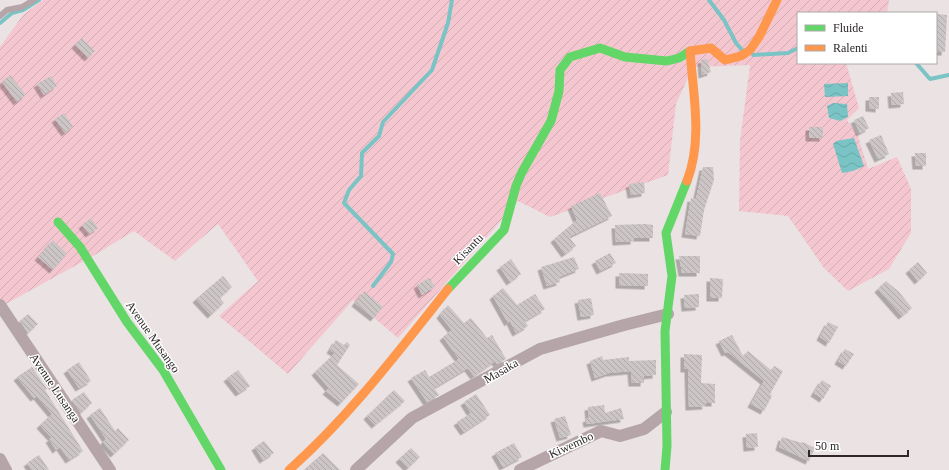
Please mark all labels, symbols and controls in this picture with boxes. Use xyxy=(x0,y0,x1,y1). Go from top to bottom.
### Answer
legend xyxy=(797,12,937,64)
text: Fluide xyxy=(833,21,864,35)
text: Ralenti xyxy=(833,41,868,55)
street label: Kisantu xyxy=(450,231,486,267)
street label: Avenue Musango xyxy=(123,299,183,375)
street label: Avenue Lusanga xyxy=(27,351,84,426)
street label: Masaka xyxy=(481,355,521,386)
street label: Kiwembo xyxy=(547,429,595,461)
scale bar xyxy=(809,432,908,458)
text: 50 m xyxy=(815,439,840,453)

